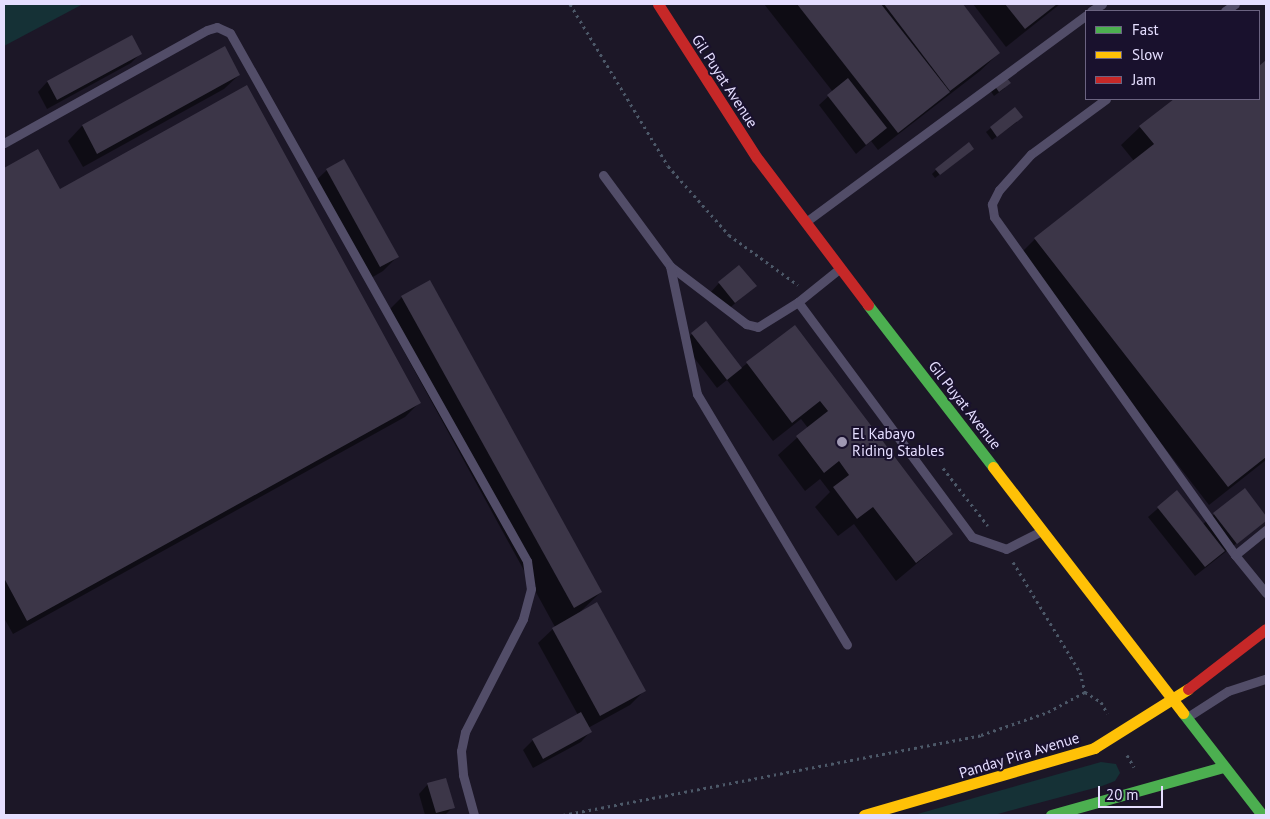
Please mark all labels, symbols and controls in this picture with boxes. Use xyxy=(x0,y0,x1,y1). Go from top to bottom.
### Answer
legend xyxy=(1085,10,1260,100)
text: Fast xyxy=(1132,20,1159,39)
street label: Gil Puyat Avenue xyxy=(688,31,762,131)
text: Slow xyxy=(1132,45,1163,64)
text: Jam xyxy=(1132,70,1156,89)
street label: Gil Puyat Avenue xyxy=(925,357,1005,453)
place label: El Kabayo Riding Stables xyxy=(852,424,944,459)
marker: El Kabayo Riding Stables xyxy=(836,436,848,448)
street label: Panday Pira Avenue xyxy=(956,728,1082,782)
scale bar xyxy=(1100,776,1165,808)
text: 20 m xyxy=(1106,785,1139,804)

